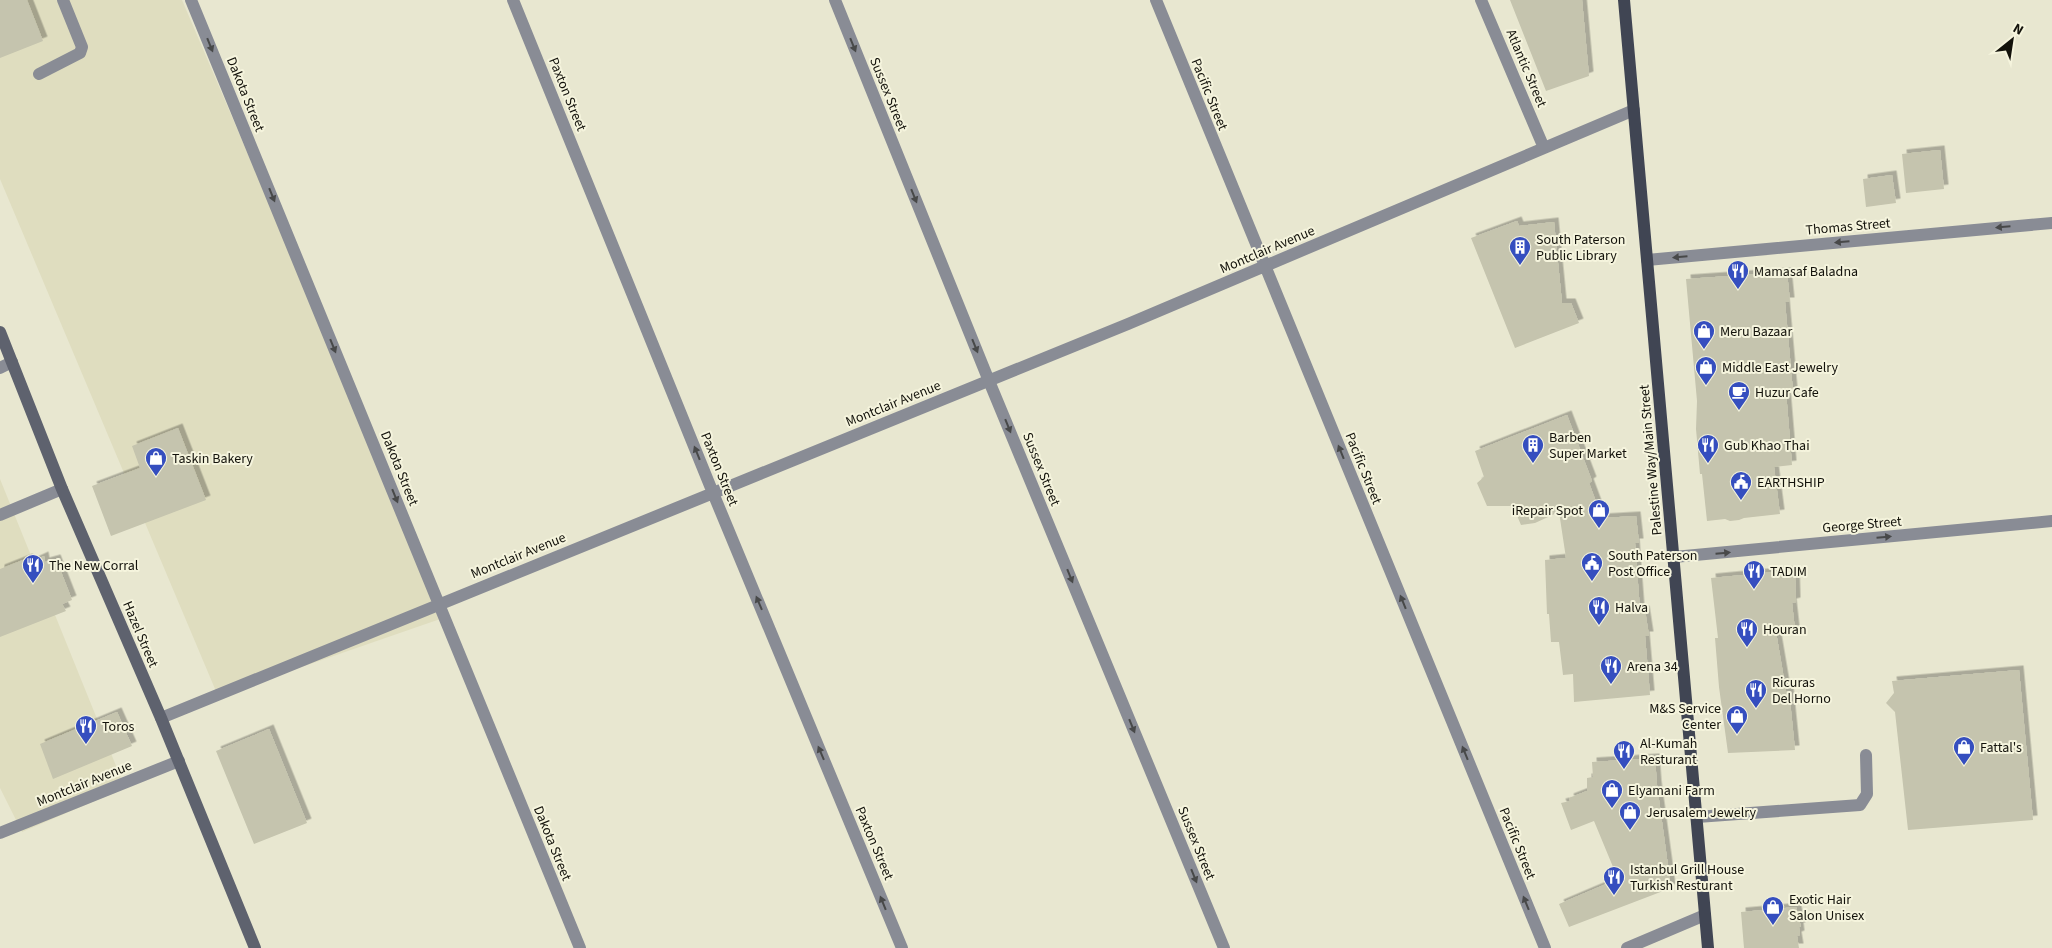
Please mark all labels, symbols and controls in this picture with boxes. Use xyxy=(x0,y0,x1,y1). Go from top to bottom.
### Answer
north arrow xyxy=(1987,15,2037,65)
text: N xyxy=(2009,19,2027,41)
street label: Atlantic Street xyxy=(1501,26,1552,111)
one-way arrow xyxy=(206,38,214,53)
one-way arrow xyxy=(850,38,858,52)
street label: Dakota Street xyxy=(221,54,269,135)
street label: Paxton Street xyxy=(543,54,591,135)
street label: Sussex Street xyxy=(864,55,912,134)
street label: Pacific Street xyxy=(1186,55,1233,134)
one-way arrow xyxy=(268,188,276,203)
one-way arrow xyxy=(911,188,919,203)
street label: Thomas Street xyxy=(1805,213,1892,241)
street label: Montclair Avenue xyxy=(1217,221,1318,279)
one-way arrow xyxy=(1995,224,2011,232)
place label: South Paterson Public Library xyxy=(1536,230,1625,266)
building icon: South Paterson Public Library xyxy=(1508,235,1532,266)
one-way arrow xyxy=(1833,238,1849,246)
one-way arrow xyxy=(1671,253,1687,261)
restaurant icon: Mamasaf Baladna xyxy=(1726,259,1750,290)
place label: Mamasaf Baladna xyxy=(1754,262,1858,282)
shop icon: Meru Bazaar xyxy=(1692,319,1716,350)
place label: Meru Bazaar xyxy=(1720,322,1792,342)
one-way arrow xyxy=(330,339,338,353)
one-way arrow xyxy=(972,339,980,353)
shop icon: Middle East Jewelry xyxy=(1694,355,1718,386)
place label: Middle East Jewelry xyxy=(1722,358,1838,378)
street label: Montclair Avenue xyxy=(843,376,944,432)
cafe icon: Huzur Cafe xyxy=(1727,380,1751,411)
street label: Palestine Way/Main Street xyxy=(1634,383,1668,536)
place label: Huzur Cafe xyxy=(1755,383,1819,403)
one-way arrow xyxy=(1004,419,1012,433)
street label: Dakota Street xyxy=(375,428,423,509)
place label: Barben Super Market xyxy=(1549,428,1627,464)
street label: Paxton Street xyxy=(695,429,743,510)
street label: Pacific Street xyxy=(1340,429,1387,508)
street label: Sussex Street xyxy=(1017,430,1065,509)
building icon: Barben Super Market xyxy=(1521,433,1545,464)
restaurant icon: Gub Khao Thai xyxy=(1696,433,1720,464)
place label: Gub Khao Thai xyxy=(1724,436,1810,456)
one-way arrow xyxy=(1337,444,1345,459)
one-way arrow xyxy=(692,445,700,460)
shop icon: Taskin Bakery xyxy=(144,446,168,477)
place label: Taskin Bakery xyxy=(172,449,253,469)
public building icon: EARTHSHIP xyxy=(1729,470,1753,501)
place label: EARTHSHIP xyxy=(1757,473,1825,493)
one-way arrow xyxy=(391,489,399,504)
shop icon: iRepair Spot xyxy=(1587,498,1611,529)
place label: iRepair Spot xyxy=(1512,501,1583,521)
street label: George Street xyxy=(1822,512,1903,538)
street label: Montclair Avenue xyxy=(468,528,569,584)
one-way arrow xyxy=(1877,533,1893,541)
place label: South Paterson Post Office xyxy=(1608,546,1697,582)
one-way arrow xyxy=(1715,548,1731,556)
public building icon: South Paterson Post Office xyxy=(1580,551,1604,582)
restaurant icon: The New Corral xyxy=(21,553,45,584)
place label: The New Corral xyxy=(49,556,139,576)
restaurant icon: TADIM xyxy=(1742,559,1766,590)
place label: TADIM xyxy=(1770,562,1807,582)
one-way arrow xyxy=(1066,569,1074,583)
one-way arrow xyxy=(1399,594,1407,609)
restaurant icon: Halva xyxy=(1587,595,1611,626)
one-way arrow xyxy=(754,596,762,610)
street label: Hazel Street xyxy=(117,598,163,671)
place label: Halva xyxy=(1615,598,1648,618)
restaurant icon: Houran xyxy=(1735,617,1759,648)
place label: Houran xyxy=(1763,620,1807,640)
restaurant icon: Arena 34 xyxy=(1599,654,1623,685)
place label: Arena 34 xyxy=(1627,657,1678,677)
place label: Ricuras Del Horno xyxy=(1772,673,1831,709)
restaurant icon: Ricuras Del Horno xyxy=(1744,678,1768,709)
place label: M&S Service Center xyxy=(1649,699,1721,735)
shop icon: M&S Service Center xyxy=(1725,704,1749,735)
restaurant icon: Toros xyxy=(74,714,98,745)
place label: Toros xyxy=(102,717,134,737)
one-way arrow xyxy=(1128,719,1136,734)
place label: Al-Kumah Resturant xyxy=(1640,734,1697,770)
shop icon: Fattal's xyxy=(1952,735,1976,766)
place label: Fattal's xyxy=(1980,738,2022,758)
restaurant icon: Al-Kumah Resturant xyxy=(1612,739,1636,770)
one-way arrow xyxy=(817,745,825,760)
one-way arrow xyxy=(1460,746,1468,760)
street label: Montclair Avenue xyxy=(34,756,135,812)
shop icon: Elyamani Farm xyxy=(1600,778,1624,809)
place label: Elyamani Farm xyxy=(1628,781,1715,801)
shop icon: Jerusalem Jewelry xyxy=(1618,800,1642,831)
street label: Dakota Street xyxy=(528,803,576,884)
place label: Jerusalem Jewelry xyxy=(1646,803,1756,823)
street label: Paxton Street xyxy=(850,804,899,883)
street label: Sussex Street xyxy=(1172,804,1220,883)
street label: Pacific Street xyxy=(1494,804,1541,883)
place label: Istanbul Grill House Turkish Resturant xyxy=(1630,860,1744,896)
restaurant icon: Istanbul Grill House Turkish Resturant xyxy=(1602,865,1626,896)
one-way arrow xyxy=(1190,869,1198,884)
place label: Exotic Hair Salon Unisex xyxy=(1789,890,1865,926)
shop icon: Exotic Hair Salon Unisex xyxy=(1761,895,1785,926)
one-way arrow xyxy=(879,896,887,910)
one-way arrow xyxy=(1522,896,1530,910)

